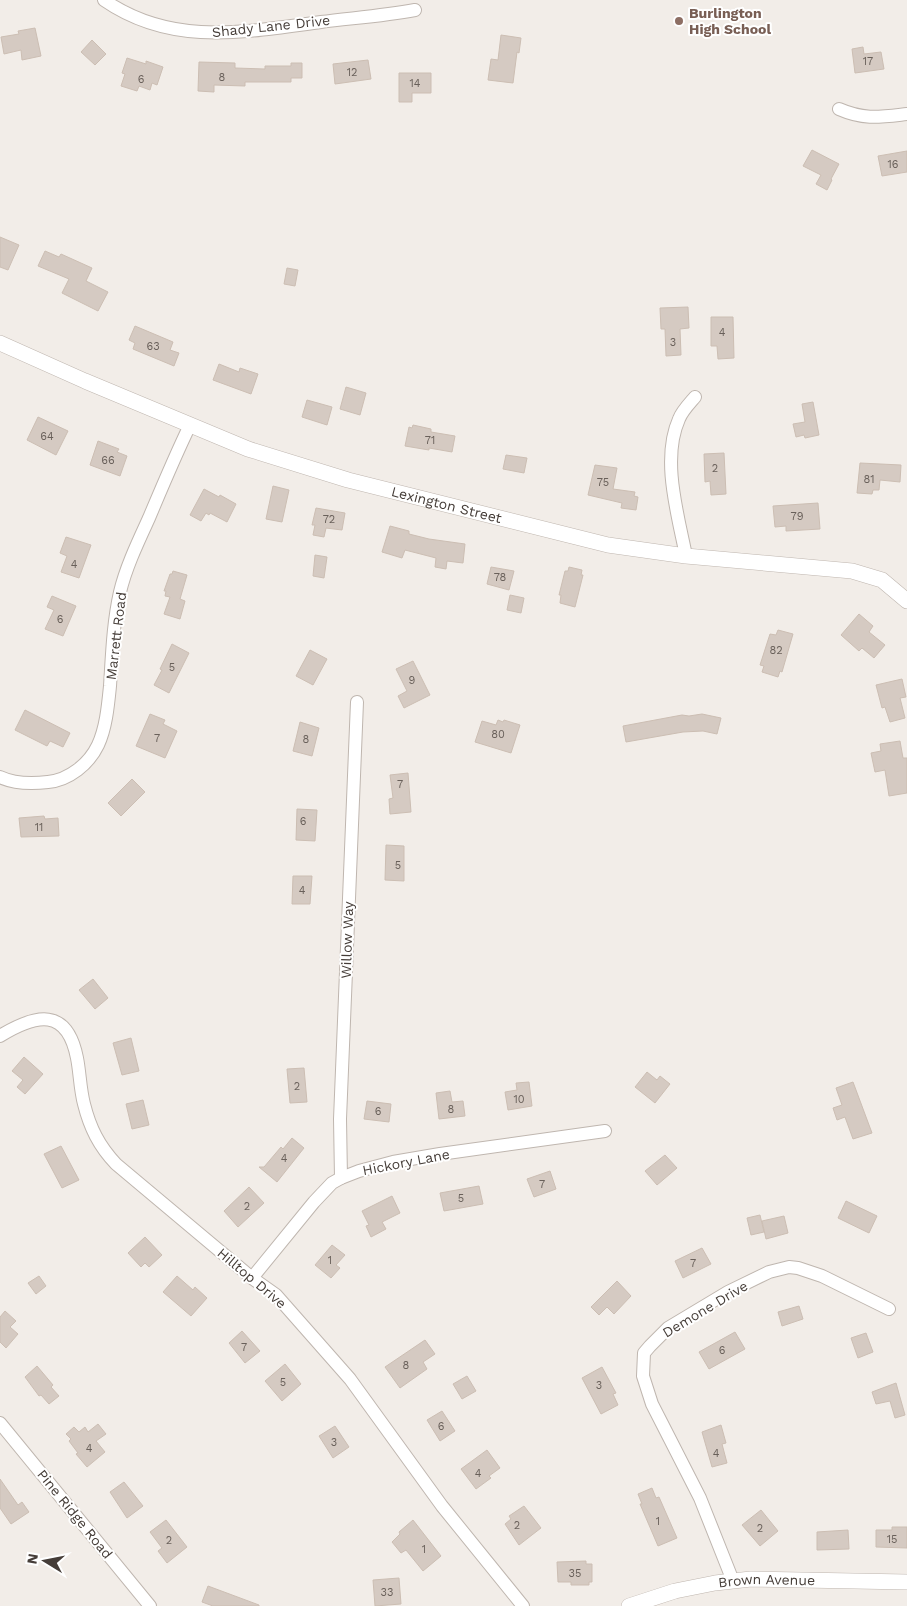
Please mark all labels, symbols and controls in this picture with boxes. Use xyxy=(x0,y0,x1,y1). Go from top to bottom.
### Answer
place label: Burlington High School xyxy=(689,5,771,37)
street label: Shady Lane Drive xyxy=(211,12,331,40)
marker: Burlington High School xyxy=(673,15,685,27)
house number: 17 xyxy=(863,55,873,68)
house number: 12 xyxy=(347,66,357,79)
house number: 8 xyxy=(219,71,226,84)
house number: 6 xyxy=(138,73,145,86)
house number: 14 xyxy=(409,77,421,90)
house number: 16 xyxy=(888,158,899,171)
house number: 4 xyxy=(719,326,726,339)
house number: 3 xyxy=(670,336,676,349)
house number: 63 xyxy=(146,340,160,353)
house number: 64 xyxy=(40,430,54,443)
house number: 71 xyxy=(425,434,435,447)
house number: 66 xyxy=(101,454,115,467)
house number: 2 xyxy=(712,462,718,475)
house number: 81 xyxy=(863,473,875,486)
house number: 75 xyxy=(597,476,609,489)
street label: Lexington Street xyxy=(390,483,504,526)
house number: 79 xyxy=(791,510,804,523)
house number: 72 xyxy=(323,513,335,526)
house number: 4 xyxy=(71,558,78,571)
house number: 78 xyxy=(494,571,507,584)
street label: Marrett Road xyxy=(103,591,129,681)
house number: 6 xyxy=(57,613,64,626)
house number: 82 xyxy=(769,644,783,657)
house number: 5 xyxy=(169,661,175,674)
house number: 9 xyxy=(409,674,416,687)
house number: 80 xyxy=(491,728,505,741)
house number: 7 xyxy=(154,732,160,745)
house number: 8 xyxy=(303,733,310,746)
house number: 7 xyxy=(397,778,403,791)
house number: 6 xyxy=(300,815,307,828)
house number: 11 xyxy=(35,821,43,834)
house number: 5 xyxy=(395,859,401,872)
house number: 4 xyxy=(299,884,306,897)
street label: Willow Way xyxy=(338,900,356,979)
house number: 2 xyxy=(294,1080,300,1093)
house number: 10 xyxy=(513,1093,525,1106)
house number: 8 xyxy=(448,1103,455,1116)
house number: 6 xyxy=(375,1105,382,1118)
street label: Hickory Lane xyxy=(361,1146,451,1178)
house number: 4 xyxy=(281,1152,288,1165)
house number: 7 xyxy=(539,1178,545,1191)
house number: 5 xyxy=(458,1192,464,1205)
house number: 2 xyxy=(244,1200,250,1213)
street label: Hilltop Drive xyxy=(214,1245,290,1311)
house number: 1 xyxy=(328,1254,332,1267)
house number: 7 xyxy=(690,1257,696,1270)
street label: Demone Drive xyxy=(660,1277,750,1341)
house number: 7 xyxy=(241,1341,247,1354)
house number: 6 xyxy=(719,1344,726,1357)
house number: 8 xyxy=(403,1359,410,1372)
house number: 5 xyxy=(280,1376,286,1389)
house number: 3 xyxy=(596,1379,602,1392)
house number: 6 xyxy=(438,1420,445,1433)
house number: 3 xyxy=(331,1436,337,1449)
house number: 4 xyxy=(86,1442,93,1455)
house number: 4 xyxy=(713,1447,720,1460)
street label: Pine Ridge Road xyxy=(34,1466,116,1562)
house number: 4 xyxy=(475,1467,482,1480)
house number: 1 xyxy=(656,1515,660,1528)
house number: 2 xyxy=(514,1519,520,1532)
house number: 2 xyxy=(757,1522,763,1535)
house number: 15 xyxy=(887,1533,897,1546)
house number: 2 xyxy=(166,1534,172,1547)
north arrow xyxy=(20,1536,70,1586)
house number: 1 xyxy=(422,1543,426,1556)
text: N xyxy=(23,1552,41,1565)
house number: 35 xyxy=(569,1567,581,1580)
street label: Brown Avenue xyxy=(717,1571,815,1591)
house number: 33 xyxy=(381,1586,393,1599)

